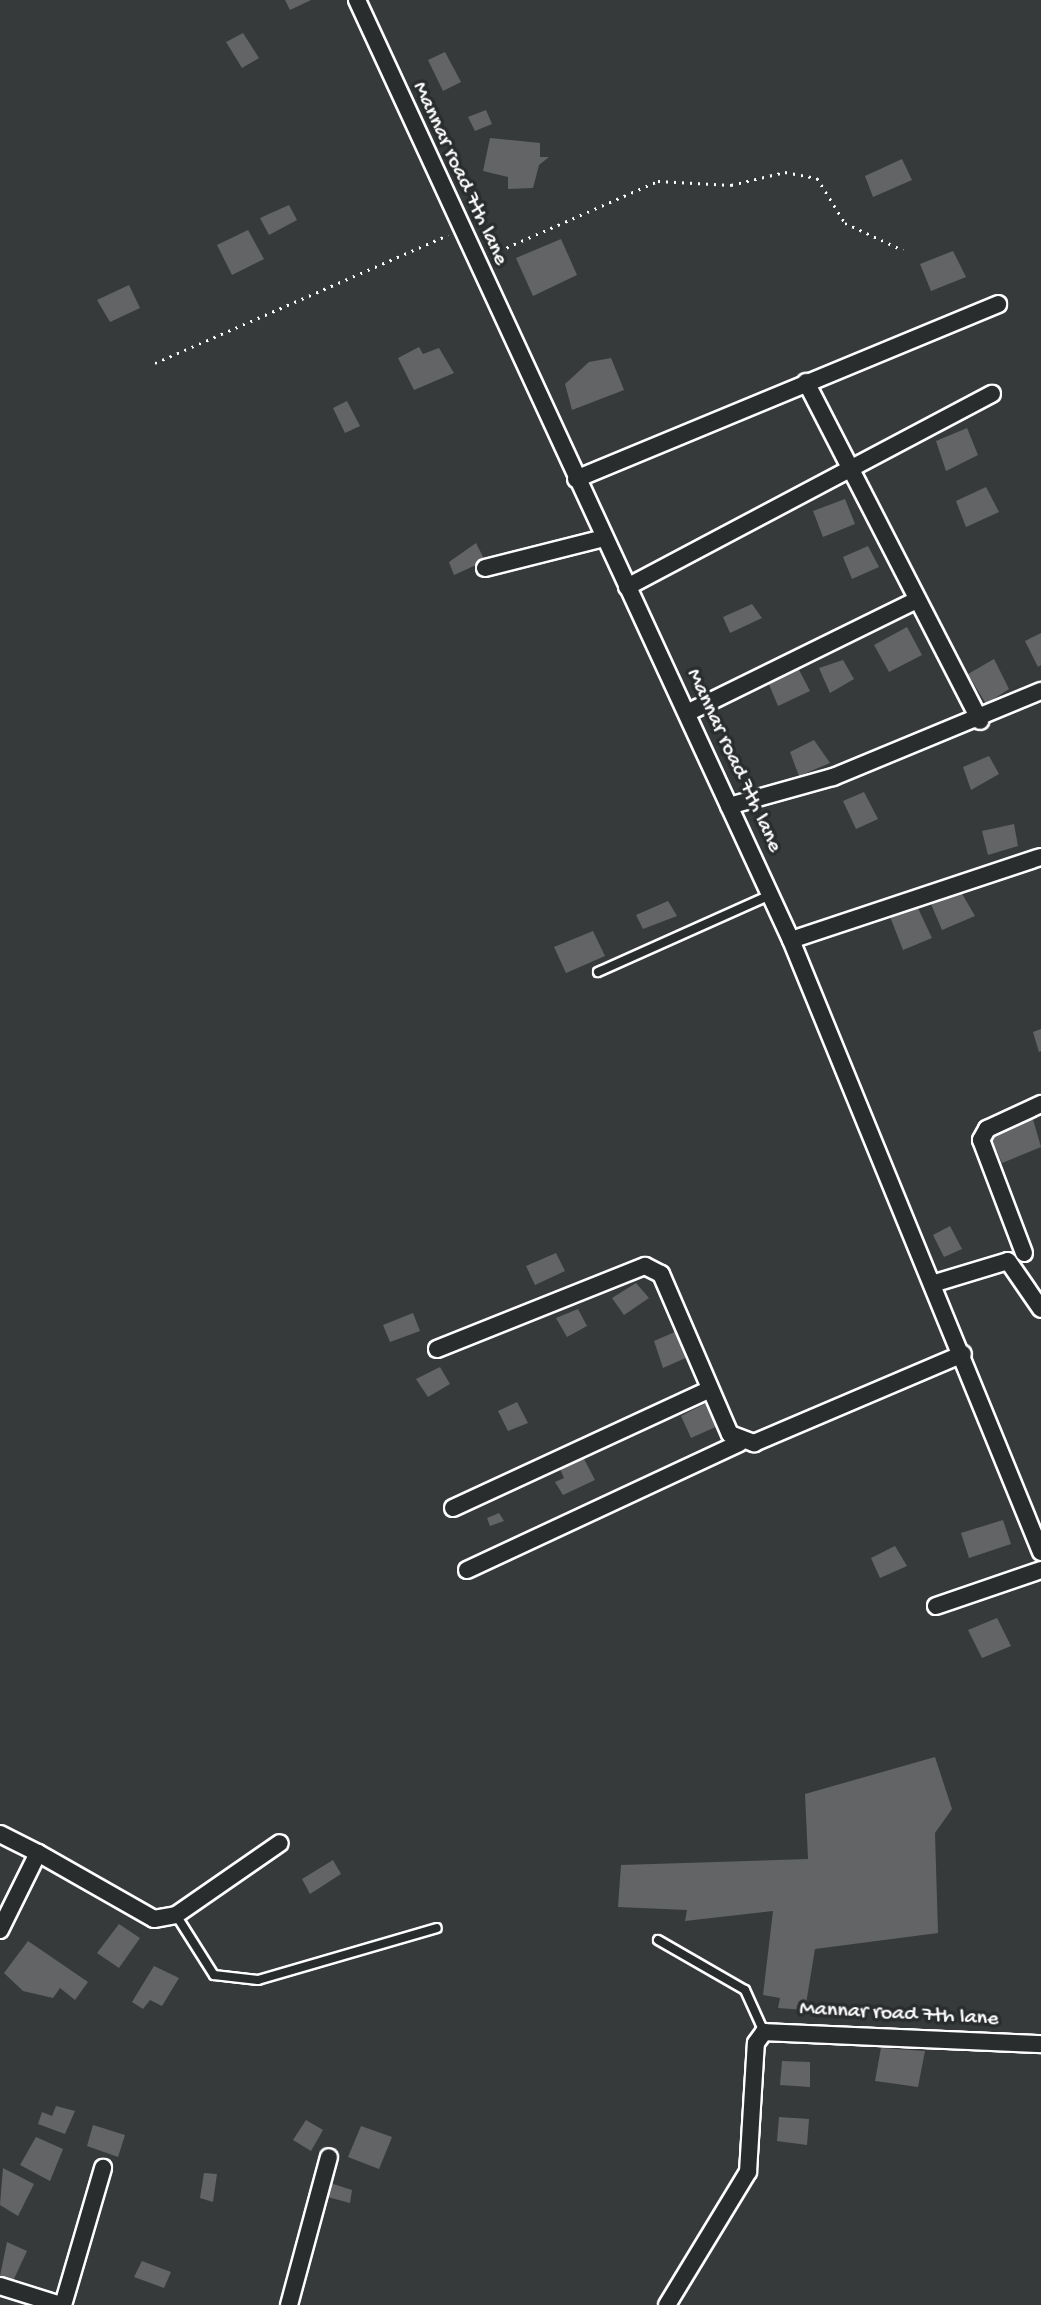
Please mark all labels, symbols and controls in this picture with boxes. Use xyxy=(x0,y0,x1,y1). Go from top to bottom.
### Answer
street label: Mannar road 7th lane xyxy=(405,78,513,270)
street label: Mannar road 7th lane xyxy=(679,665,787,857)
street label: Mannar road 7th lane xyxy=(799,1997,999,2033)

